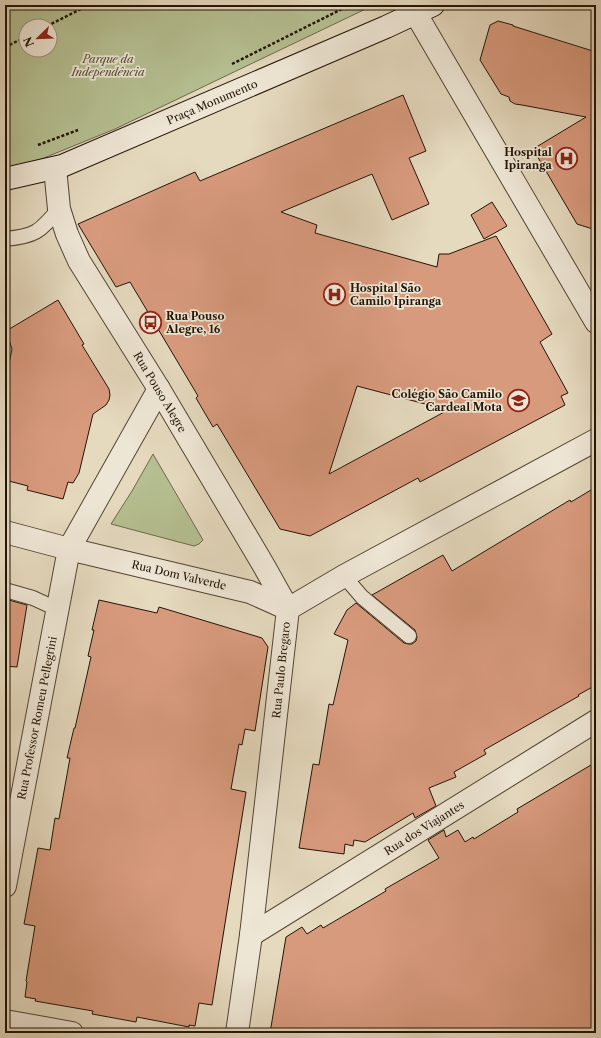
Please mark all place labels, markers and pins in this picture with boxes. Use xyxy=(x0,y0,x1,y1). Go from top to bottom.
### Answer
place label: Hospital Ipiranga xyxy=(504,145,553,172)
hospital icon: Hospital Ipiranga xyxy=(554,145,580,171)
hospital icon: Hospital São Camilo Ipiranga xyxy=(321,281,347,307)
place label: Hospital São Camilo Ipiranga xyxy=(350,281,442,308)
bus stop icon: Rua Pouso Alegre, 16 xyxy=(138,309,164,335)
place label: Rua Pouso Alegre, 16 xyxy=(165,309,224,336)
place label: Colégio São Camilo Cardeal Mota xyxy=(392,387,503,414)
school or university icon: Colégio São Camilo Cardeal Mota xyxy=(505,387,531,413)

